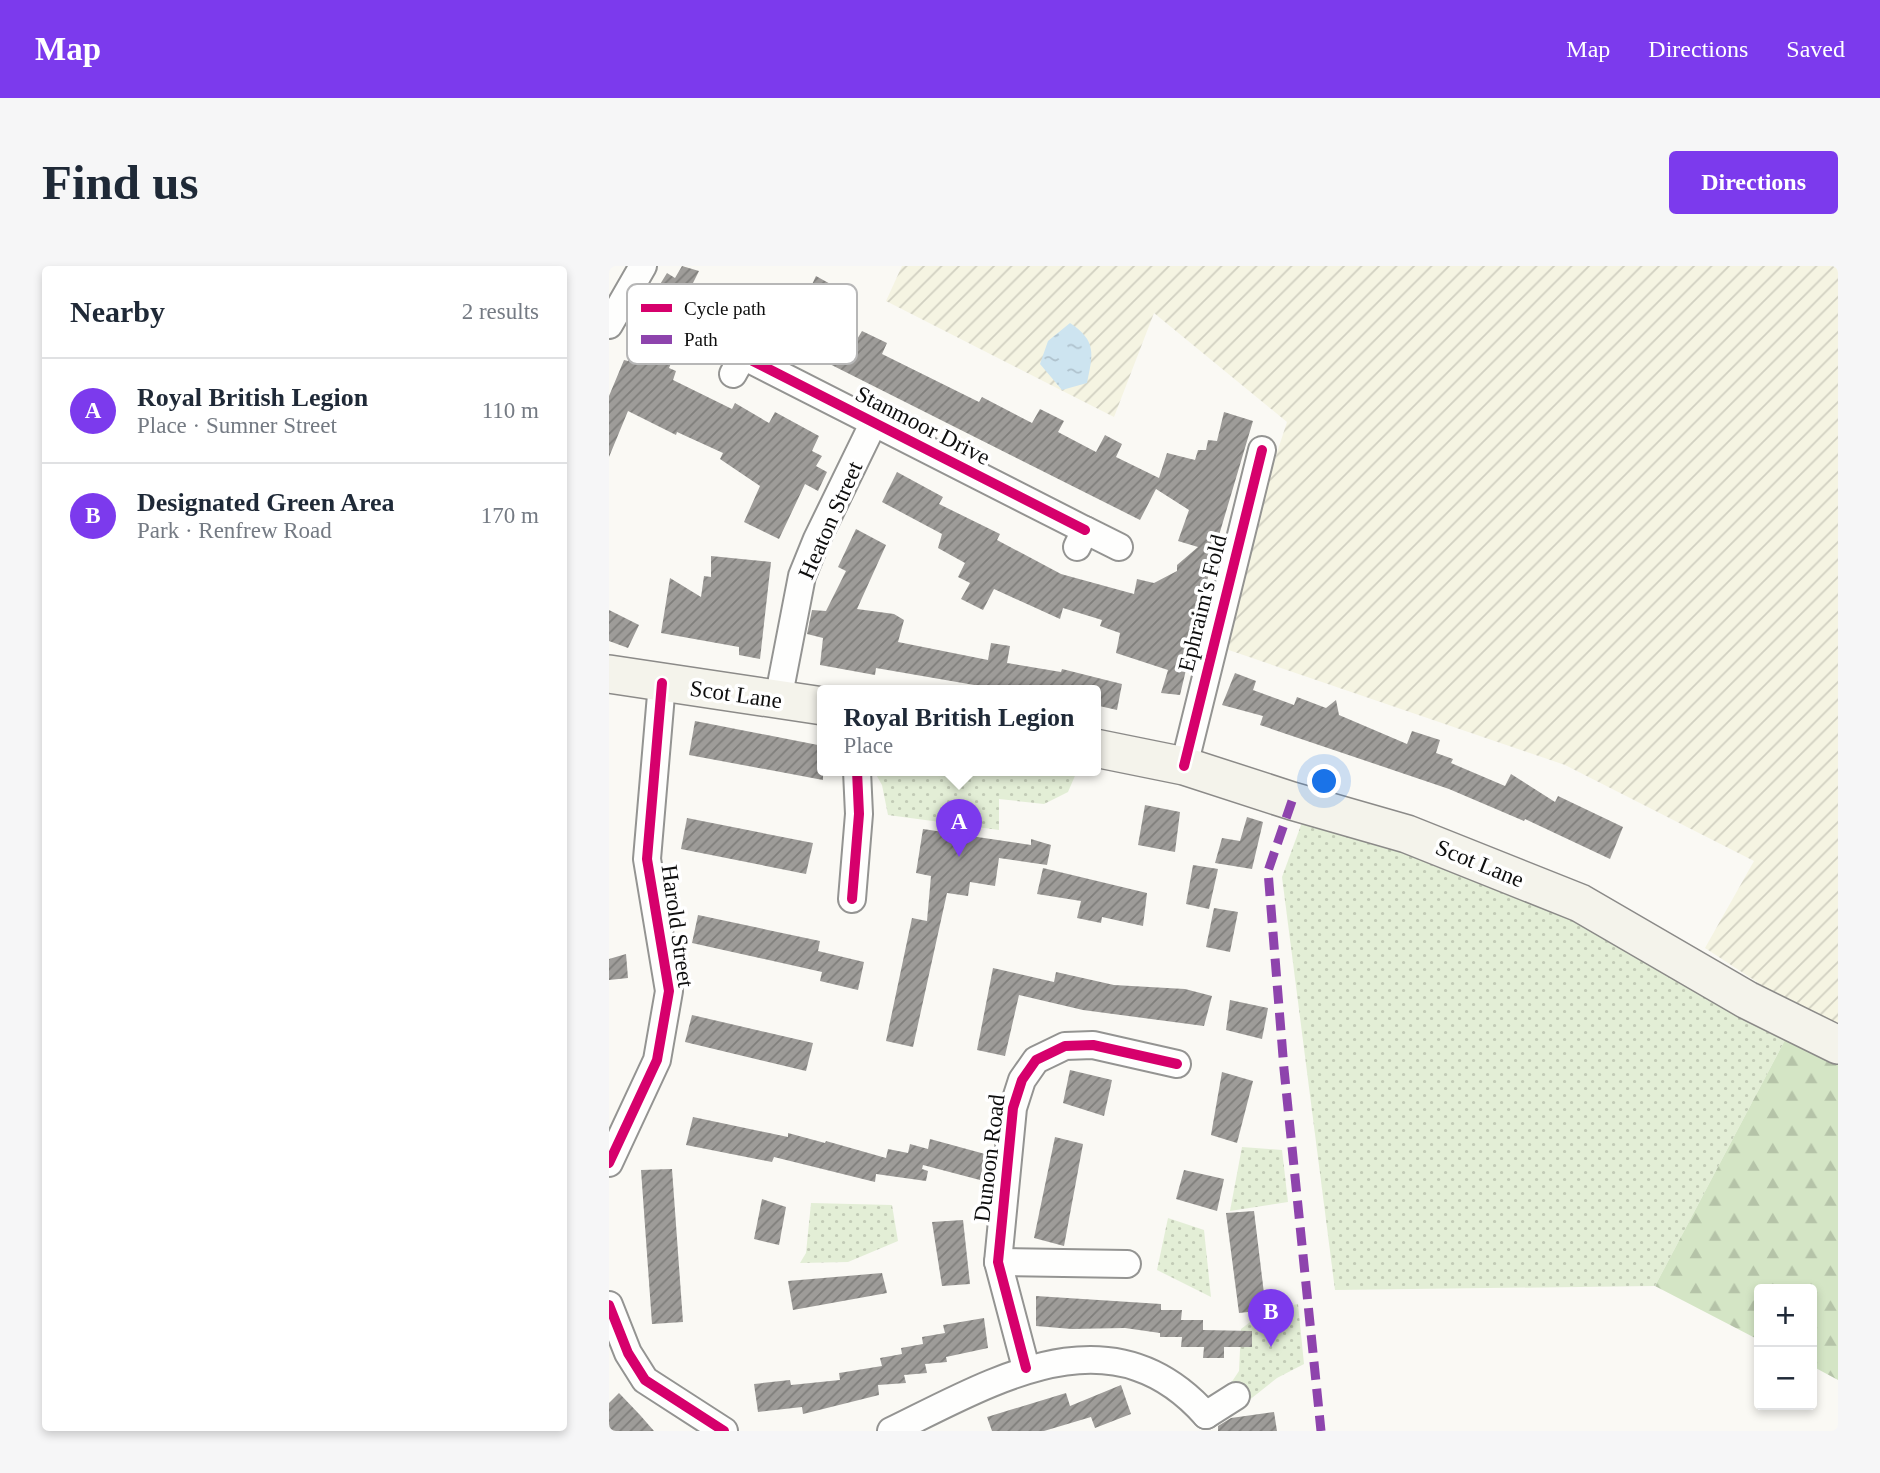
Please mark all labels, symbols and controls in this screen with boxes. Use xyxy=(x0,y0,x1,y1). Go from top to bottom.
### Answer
text: Map xyxy=(35,31,101,67)
text: Map xyxy=(1566,36,1610,62)
text: Directions xyxy=(1648,36,1748,62)
text: Saved xyxy=(1786,36,1845,62)
button: Directions xyxy=(1669,151,1838,214)
text: Find us xyxy=(42,155,199,210)
legend xyxy=(627,284,857,364)
text: Nearby xyxy=(70,295,165,328)
text: Cycle path xyxy=(684,298,766,319)
text: 2 results xyxy=(462,299,539,324)
text: Path xyxy=(684,329,718,350)
street label: Stanmoor Drive xyxy=(851,381,994,470)
text: Royal British Legion xyxy=(137,383,368,412)
text: A xyxy=(85,398,101,423)
text: 110 m xyxy=(482,398,539,423)
text: Place · Sumner Street xyxy=(137,413,337,438)
street label: Heaton Street xyxy=(793,457,868,583)
text: Designated Green Area xyxy=(137,488,395,517)
text: B xyxy=(85,503,101,528)
text: 170 m xyxy=(481,503,539,528)
text: Park · Renfrew Road xyxy=(137,518,332,543)
street label: Ephraim's Fold xyxy=(1173,532,1232,674)
street label: Scot Lane xyxy=(688,676,784,713)
popup xyxy=(817,685,1101,776)
text: Royal British Legion xyxy=(843,703,1075,732)
text: Place xyxy=(843,733,893,758)
your location xyxy=(1307,764,1341,798)
pin: A xyxy=(936,799,982,857)
street label: Scot Lane xyxy=(1432,835,1527,892)
street label: Harold Street xyxy=(657,863,699,989)
street label: Dunoon Road xyxy=(969,1092,1010,1223)
map controls xyxy=(1754,1284,1817,1410)
button: + xyxy=(1754,1284,1817,1347)
pin: B xyxy=(1248,1289,1294,1347)
button: − xyxy=(1754,1347,1817,1410)

